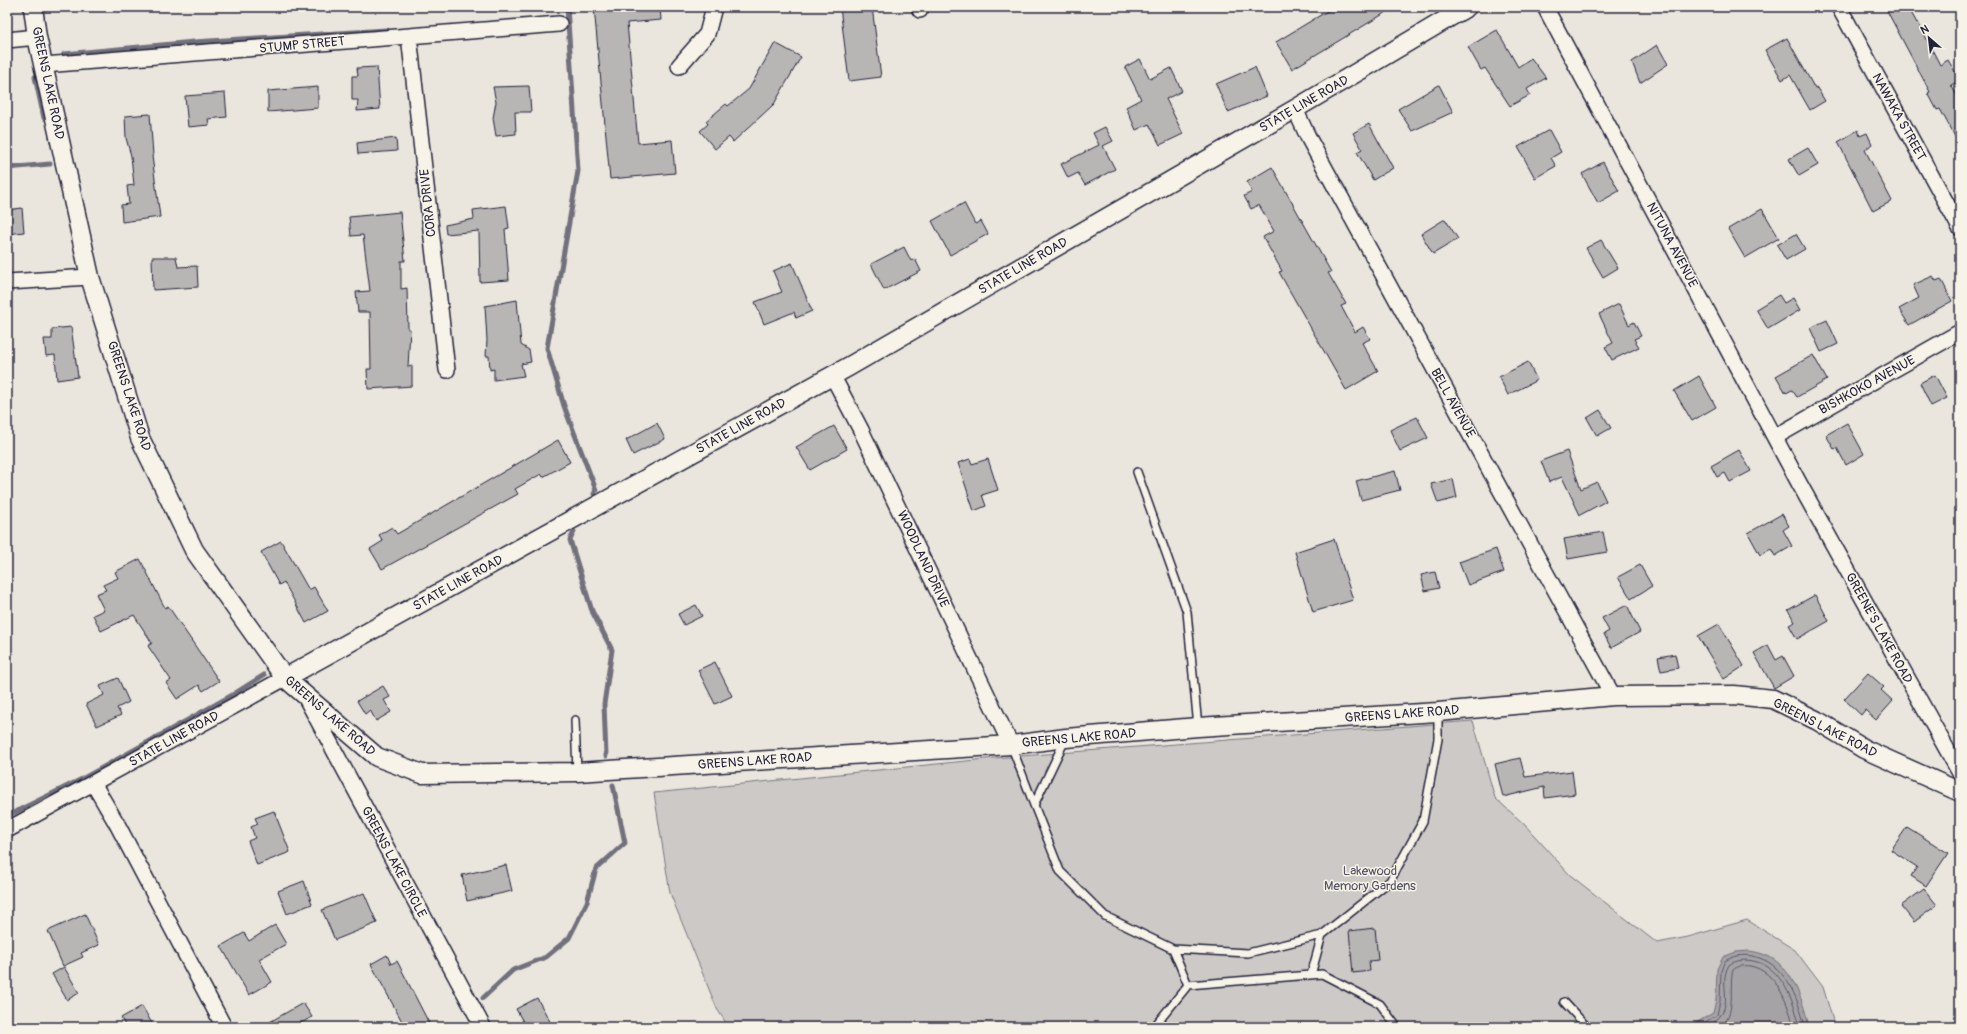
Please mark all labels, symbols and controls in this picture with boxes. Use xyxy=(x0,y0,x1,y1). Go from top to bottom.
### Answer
north arrow xyxy=(1909,18,1949,58)
text: N xyxy=(1918,22,1931,37)
street label: GREENS LAKE ROAD xyxy=(28,25,68,141)
street label: STUMP STREET xyxy=(259,33,345,57)
street label: NAWAKA STREET xyxy=(1868,71,1930,163)
street label: STATE LINE ROAD xyxy=(1257,72,1351,136)
street label: CORA DRIVE xyxy=(416,168,440,238)
street label: NITUNA AVENUE xyxy=(1643,200,1701,290)
street label: STATE LINE ROAD xyxy=(976,234,1070,298)
street label: GREENS LAKE ROAD xyxy=(104,339,154,453)
street label: BISHKOKO AVENUE xyxy=(1816,352,1918,418)
street label: BELL AVENUE xyxy=(1427,365,1479,441)
street label: STATE LINE ROAD xyxy=(693,395,789,457)
street label: WOODLAND DRIVE xyxy=(894,508,953,610)
street label: STATE LINE ROAD xyxy=(410,552,506,614)
street label: GREENE'S LAKE ROAD xyxy=(1842,570,1916,686)
street label: GREENS LAKE ROAD xyxy=(281,672,379,760)
street label: GREENS LAKE ROAD xyxy=(1770,695,1880,761)
street label: GREENS LAKE ROAD xyxy=(1344,702,1460,726)
street label: STATE LINE ROAD xyxy=(126,708,222,770)
street label: GREENS LAKE ROAD xyxy=(1021,725,1137,751)
street label: GREENS LAKE ROAD xyxy=(697,749,813,773)
street label: GREENS LAKE CIRCLE xyxy=(358,804,430,921)
park label: Lakewood Memory Gardens xyxy=(1324,863,1416,894)

